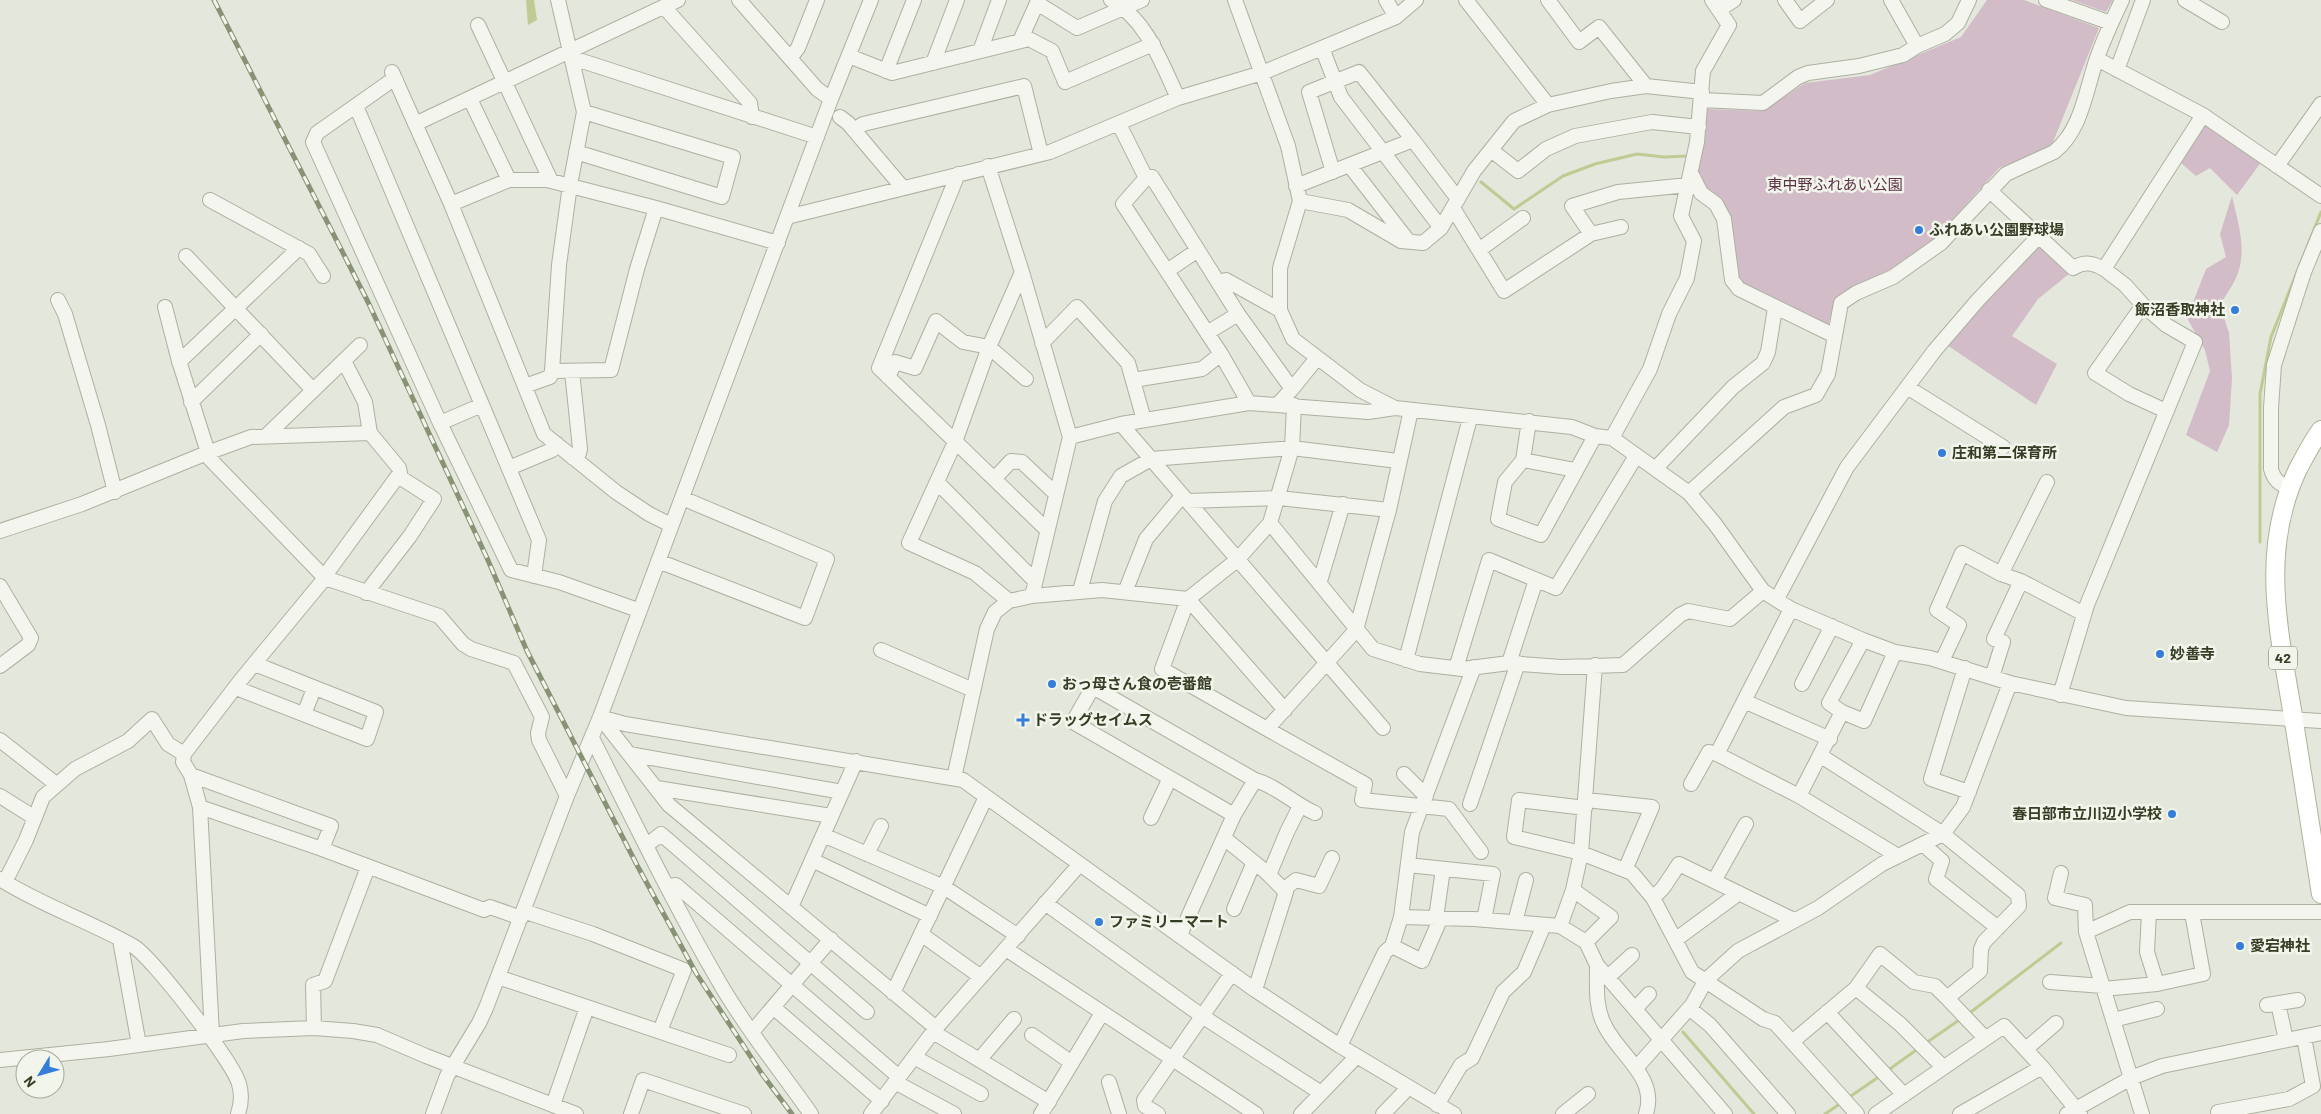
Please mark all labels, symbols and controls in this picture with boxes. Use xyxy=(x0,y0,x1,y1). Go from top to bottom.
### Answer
park label: 東中野ふれあい公園 xyxy=(1767,175,1903,193)
place label: ふれあい公園野球場 xyxy=(1929,220,2064,238)
marker: ふれあい公園野球場 xyxy=(1913,224,1925,236)
place label: 飯沼香取神社 xyxy=(2135,300,2225,318)
marker: 飯沼香取神社 xyxy=(2229,304,2241,316)
place label: 庄和第二保育所 xyxy=(1952,443,2057,461)
marker: 庄和第二保育所 xyxy=(1936,447,1948,459)
place label: 妙善寺 xyxy=(2170,644,2215,662)
road number: 42 xyxy=(2269,646,2297,670)
marker: 妙善寺 xyxy=(2154,648,2166,660)
place label: おっ母さん食の壱番館 xyxy=(1062,674,1212,692)
marker: おっ母さん食の壱番館 xyxy=(1046,678,1058,690)
place label: ドラッグセイムス xyxy=(1033,710,1153,728)
marker: ドラッグセイムス xyxy=(1017,714,1029,726)
place label: 春日部市立川辺小学校 xyxy=(2012,804,2162,822)
marker: 春日部市立川辺小学校 xyxy=(2166,808,2178,820)
place label: ファミリーマート xyxy=(1109,912,1229,930)
marker: ファミリーマート xyxy=(1093,916,1105,928)
place label: 愛宕神社 xyxy=(2250,936,2310,954)
marker: 愛宕神社 xyxy=(2234,940,2246,952)
north arrow xyxy=(15,1049,65,1099)
text: N xyxy=(20,1073,39,1091)

